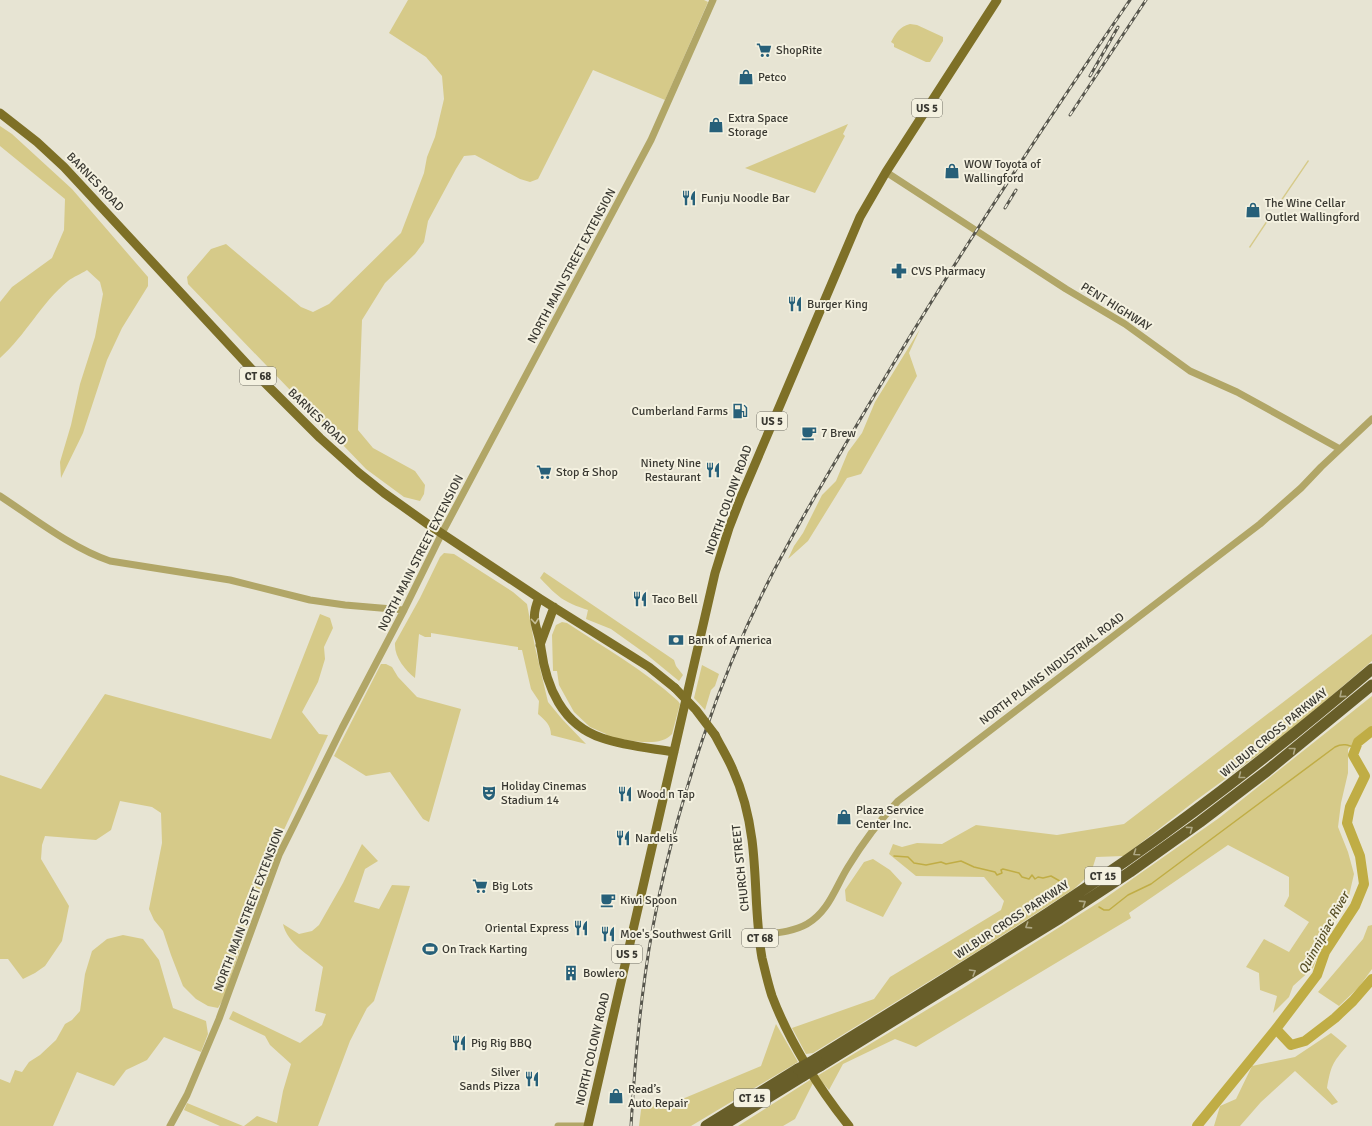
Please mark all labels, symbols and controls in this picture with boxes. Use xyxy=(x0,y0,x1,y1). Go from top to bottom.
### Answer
supermarket icon: ShopRite xyxy=(755,41,773,59)
place label: ShopRite xyxy=(776,43,822,58)
shop icon: Petco xyxy=(737,68,755,86)
place label: Petco xyxy=(758,70,786,85)
road number: US 5 xyxy=(912,99,942,117)
place label: Extra Space Storage xyxy=(728,111,788,140)
shop icon: Extra Space Storage xyxy=(707,116,725,134)
street label: BARNES ROAD xyxy=(63,149,127,215)
place label: WOW Toyota of Wallingford xyxy=(964,157,1041,186)
shop icon: WOW Toyota of Wallingford xyxy=(943,162,961,180)
street label: NORTH MAIN STREET EXTENSION xyxy=(525,186,619,346)
restaurant icon: Funju Noodle Bar xyxy=(680,189,698,207)
place label: Funju Noodle Bar xyxy=(701,191,790,206)
place label: The Wine Cellar Outlet Wallingford xyxy=(1265,196,1360,225)
shop icon: The Wine Cellar Outlet Wallingford xyxy=(1244,201,1262,219)
pharmacy icon: CVS Pharmacy xyxy=(890,262,908,280)
place label: CVS Pharmacy xyxy=(911,264,986,279)
street label: PENT HIGHWAY xyxy=(1078,279,1154,335)
restaurant icon: Burger King xyxy=(786,295,804,313)
place label: Burger King xyxy=(807,297,868,312)
road number: CT 68 xyxy=(240,367,276,385)
street label: BARNES ROAD xyxy=(284,385,350,449)
fuel station icon: Cumberland Farms xyxy=(731,402,749,420)
place label: Cumberland Farms xyxy=(632,404,728,419)
road number: US 5 xyxy=(757,412,787,430)
cafe icon: 7 Brew xyxy=(800,424,818,442)
place label: 7 Brew xyxy=(821,426,856,441)
street label: NORTH COLONY ROAD xyxy=(702,443,756,557)
place label: Ninety Nine Restaurant xyxy=(641,456,701,485)
restaurant icon: Ninety Nine Restaurant xyxy=(704,461,722,479)
supermarket icon: Stop & Shop xyxy=(535,463,553,481)
place label: Stop & Shop xyxy=(556,465,618,480)
street label: NORTH MAIN STREET EXTENSION xyxy=(375,472,467,634)
restaurant icon: Taco Bell xyxy=(631,590,649,608)
place label: Taco Bell xyxy=(652,592,698,607)
street label: NORTH PLAINS INDUSTRIAL ROAD xyxy=(977,609,1128,728)
one-way arrow xyxy=(530,618,539,624)
bank icon: Bank of America xyxy=(667,631,685,649)
place label: Bank of America xyxy=(688,633,772,648)
street label: WILBUR CROSS PARKWAY xyxy=(1217,685,1331,781)
one-way arrow xyxy=(1340,690,1347,697)
one-way arrow xyxy=(1289,748,1296,755)
one-way arrow xyxy=(1238,771,1245,778)
place label: Holiday Cinemas Stadium 14 xyxy=(501,779,587,808)
theatre icon: Holiday Cinemas Stadium 14 xyxy=(480,784,498,802)
restaurant icon: Wood n Tap xyxy=(616,785,634,803)
place label: Wood n Tap xyxy=(637,787,695,802)
place label: Plaza Service Center Inc. xyxy=(856,803,924,832)
shop icon: Plaza Service Center Inc. xyxy=(835,808,853,826)
street label: CHURCH STREET xyxy=(729,824,753,912)
street label: NORTH MAIN STREET EXTENSION xyxy=(211,826,287,994)
one-way arrow xyxy=(1185,827,1192,834)
restaurant icon: Nardelis xyxy=(614,829,632,847)
place label: Nardelis xyxy=(635,831,678,846)
one-way arrow xyxy=(1134,848,1141,855)
road number: CT 15 xyxy=(1085,867,1121,885)
supermarket icon: Big Lots xyxy=(471,877,489,895)
street label: WILBUR CROSS PARKWAY xyxy=(952,877,1072,963)
place label: Big Lots xyxy=(492,879,533,894)
water label: Quinnipiac River xyxy=(1295,887,1354,977)
cafe icon: Kiwi Spoon xyxy=(599,891,617,909)
place label: Kiwi Spoon xyxy=(620,893,677,908)
one-way arrow xyxy=(1079,900,1086,908)
restaurant icon: Oriental Express xyxy=(572,919,590,937)
place label: Oriental Express xyxy=(485,921,569,936)
one-way arrow xyxy=(1026,921,1033,928)
restaurant icon: Moe's Southwest Grill xyxy=(599,925,617,943)
place label: Moe's Southwest Grill xyxy=(620,927,732,942)
road number: CT 68 xyxy=(742,929,778,947)
sports icon: On Track Karting xyxy=(421,940,439,958)
place label: On Track Karting xyxy=(442,942,527,957)
road number: US 5 xyxy=(612,945,642,963)
building icon: Bowlero xyxy=(562,964,580,982)
place label: Bowlero xyxy=(583,966,625,981)
one-way arrow xyxy=(969,969,976,976)
street label: NORTH COLONY ROAD xyxy=(573,991,613,1107)
restaurant icon: Pig Rig BBQ xyxy=(450,1034,468,1052)
place label: Pig Rig BBQ xyxy=(471,1036,532,1051)
place label: Silver Sands Pizza xyxy=(460,1065,521,1094)
restaurant icon: Silver Sands Pizza xyxy=(523,1070,541,1088)
place label: Read’s Auto Repair xyxy=(628,1082,689,1111)
shop icon: Read’s Auto Repair xyxy=(607,1087,625,1105)
road number: CT 15 xyxy=(734,1089,770,1107)

